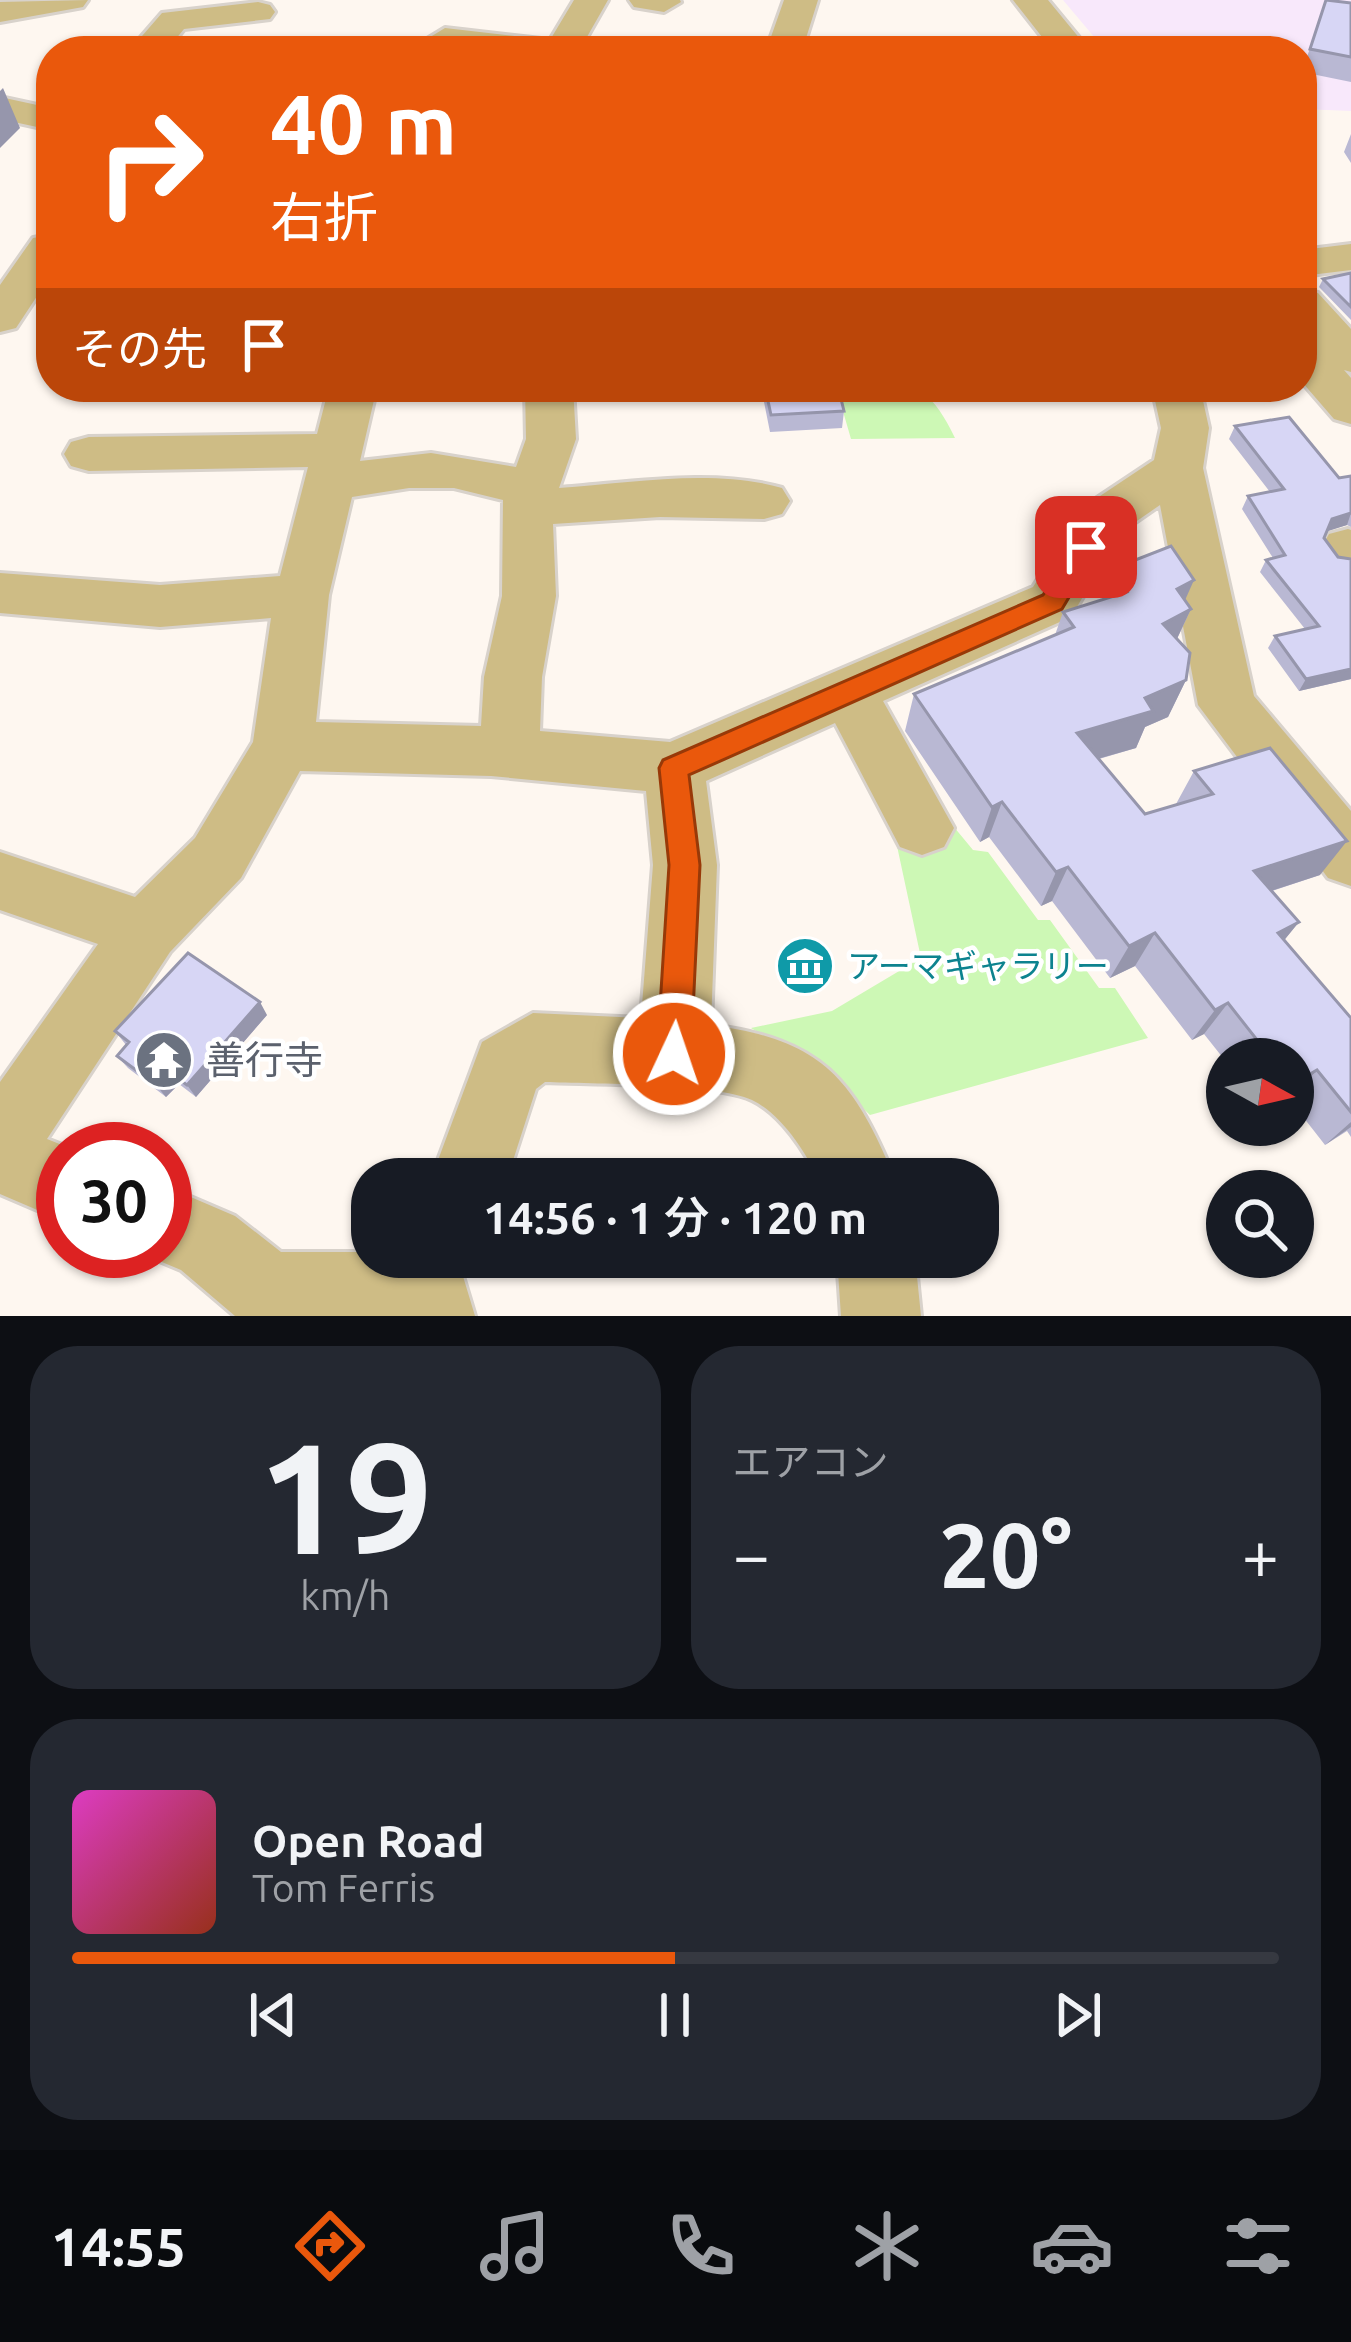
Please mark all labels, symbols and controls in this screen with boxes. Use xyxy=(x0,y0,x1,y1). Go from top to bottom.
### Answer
text: 40 m xyxy=(270,76,457,170)
icon: right xyxy=(72,84,228,240)
text: 右折 xyxy=(270,187,378,247)
icon: arrive xyxy=(231,312,297,378)
text: その先 xyxy=(72,323,207,374)
pin xyxy=(1035,496,1137,598)
icon: arrive xyxy=(1053,514,1119,580)
museum icon: アーマギャラリー xyxy=(774,935,836,997)
place label: アーマギャラリー xyxy=(847,947,1109,984)
position arrow xyxy=(611,991,737,1117)
temple icon: 善行寺 xyxy=(133,1029,195,1091)
place label: 善行寺 xyxy=(206,1038,323,1081)
north arrow xyxy=(1206,1038,1314,1146)
map controls xyxy=(1206,1038,1314,1278)
speed limit sign: 30 xyxy=(36,1122,192,1278)
button: search xyxy=(1206,1170,1314,1278)
text: 14:56 · 1 分 · 120 m xyxy=(483,1192,867,1243)
text: 19 xyxy=(257,1409,433,1583)
text: エアコン xyxy=(733,1440,889,1483)
text: 20° xyxy=(939,1504,1072,1605)
text: − xyxy=(733,1517,770,1591)
text: + xyxy=(1242,1517,1279,1591)
text: km/h xyxy=(300,1574,390,1617)
text: Open Road xyxy=(252,1815,484,1866)
text: Tom Ferris xyxy=(252,1866,435,1909)
icon: previous xyxy=(240,1982,306,2048)
icon: pause xyxy=(642,1982,708,2048)
icon: next xyxy=(1045,1982,1111,2048)
icon: directions xyxy=(288,2204,372,2288)
icon: music xyxy=(473,2204,557,2288)
icon: phone xyxy=(659,2204,743,2288)
icon: climate xyxy=(845,2204,929,2288)
icon: car xyxy=(1030,2204,1114,2288)
icon: filters xyxy=(1216,2204,1300,2288)
text: 14:55 xyxy=(51,2216,186,2276)

